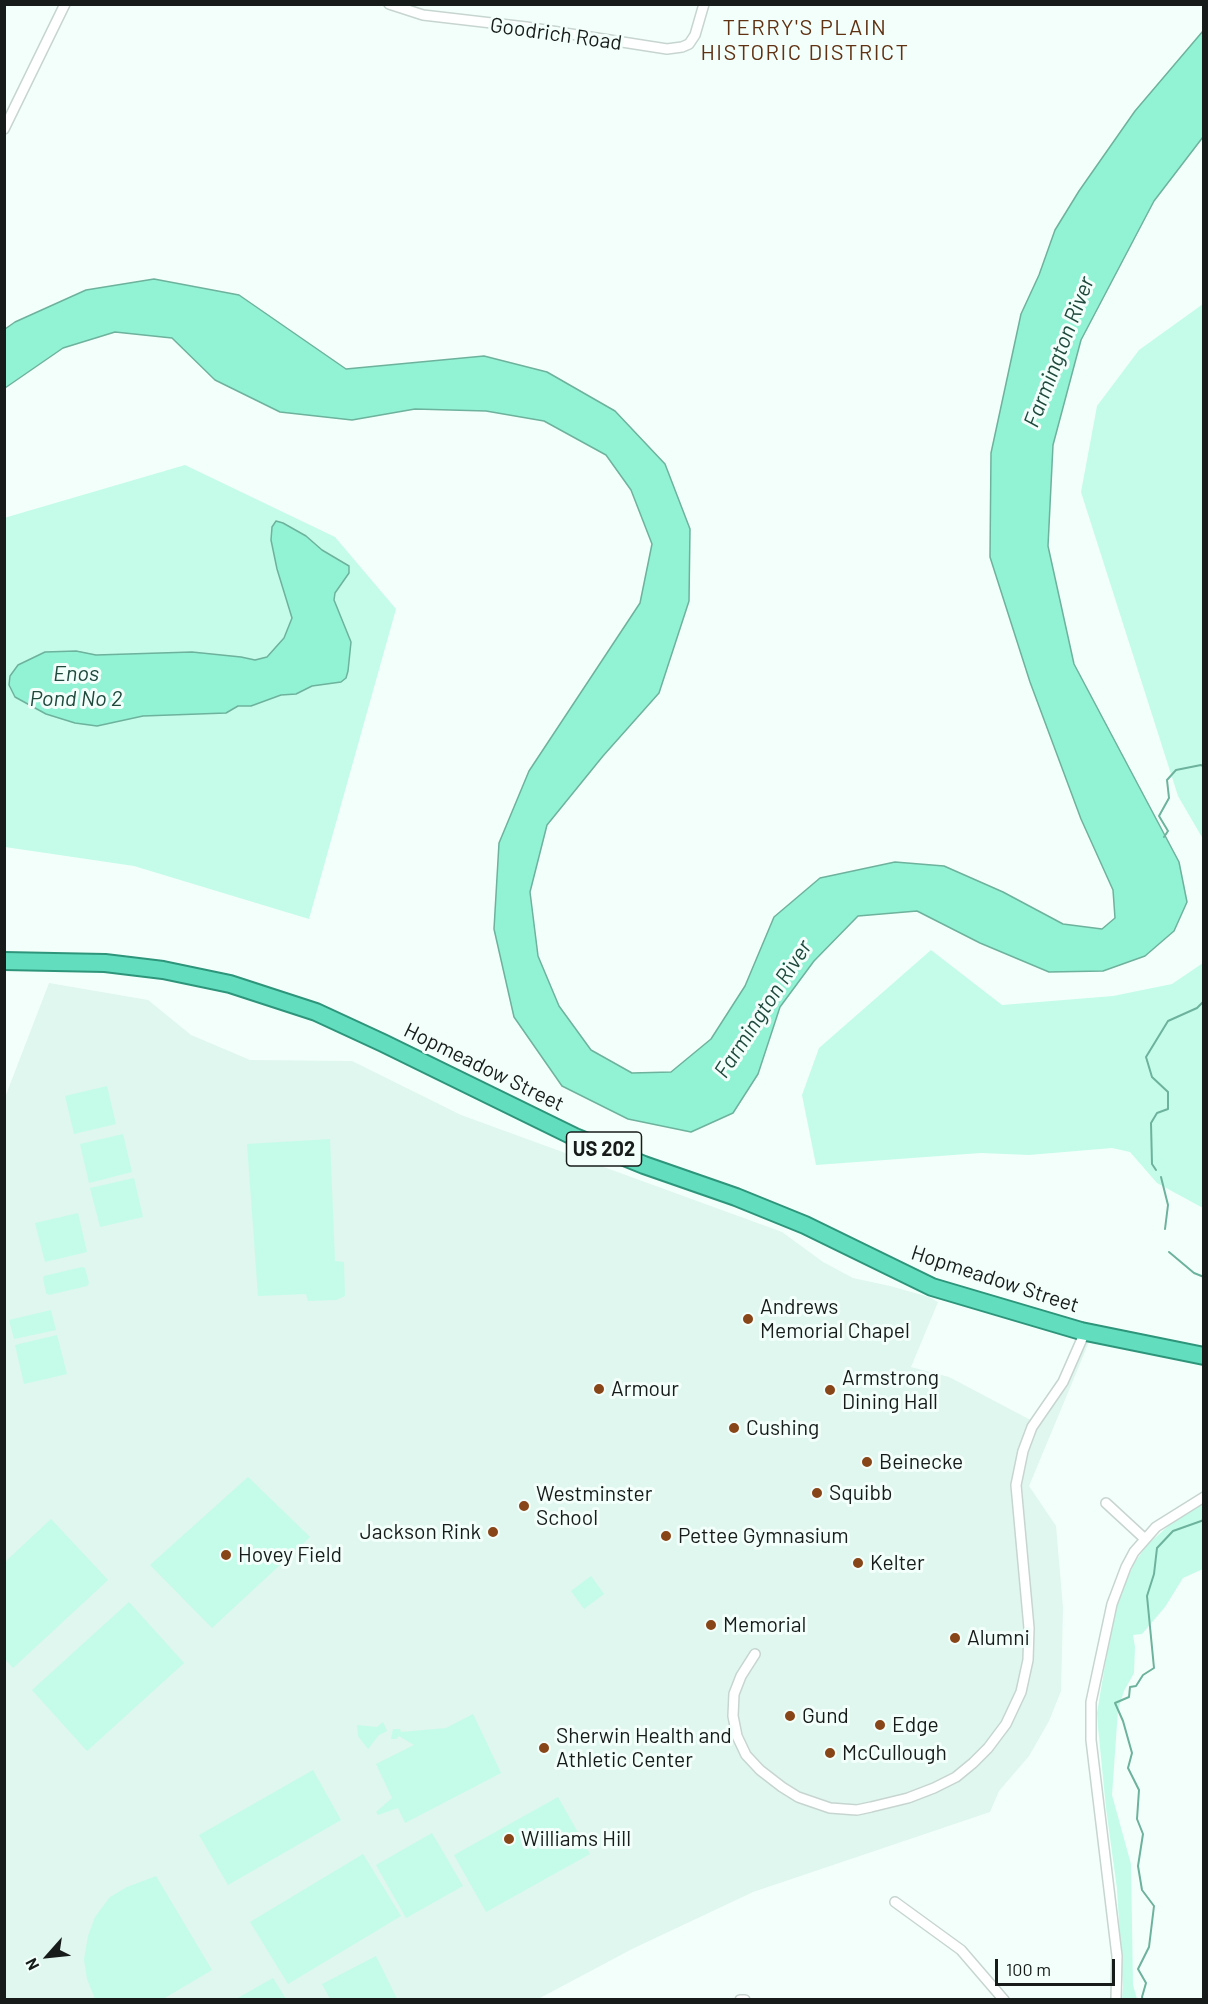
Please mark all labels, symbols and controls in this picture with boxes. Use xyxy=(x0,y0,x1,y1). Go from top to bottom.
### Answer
street label: Goodrich Road xyxy=(488,12,624,56)
district label: TERRY'S PLAIN HISTORIC DISTRICT xyxy=(700,15,910,66)
water label: Farmington River xyxy=(1018,273,1100,431)
water label: Enos Pond No 2 xyxy=(30,661,122,712)
water label: Farmington River xyxy=(709,935,817,1083)
street label: Hopmeadow Street xyxy=(400,1017,568,1117)
road number: US 202 xyxy=(566,1132,642,1166)
street label: Hopmeadow Street xyxy=(908,1240,1082,1318)
place label: Andrews Memorial Chapel xyxy=(760,1294,910,1344)
marker: Andrews Memorial Chapel xyxy=(741,1312,755,1326)
place label: Armstrong Dining Hall xyxy=(842,1365,939,1415)
place label: Armour xyxy=(611,1376,679,1402)
marker: Armour xyxy=(592,1382,606,1396)
marker: Armstrong Dining Hall xyxy=(823,1383,837,1397)
place label: Cushing xyxy=(746,1415,819,1441)
marker: Cushing xyxy=(727,1421,741,1435)
place label: Beinecke xyxy=(879,1449,963,1475)
marker: Beinecke xyxy=(860,1455,874,1469)
place label: Squibb xyxy=(829,1480,892,1506)
place label: Westminster School xyxy=(536,1481,652,1531)
marker: Squibb xyxy=(810,1486,824,1500)
marker: Westminster School xyxy=(517,1499,531,1513)
place label: Jackson Rink xyxy=(360,1519,481,1545)
place label: Pettee Gymnasium xyxy=(678,1523,849,1549)
marker: Jackson Rink xyxy=(486,1525,500,1539)
marker: Pettee Gymnasium xyxy=(659,1529,673,1543)
place label: Hovey Field xyxy=(238,1542,342,1568)
marker: Hovey Field xyxy=(219,1548,233,1562)
place label: Kelter xyxy=(870,1550,925,1576)
marker: Kelter xyxy=(851,1556,865,1570)
place label: Memorial xyxy=(723,1612,806,1638)
marker: Memorial xyxy=(704,1618,718,1632)
place label: Alumni xyxy=(967,1625,1030,1651)
marker: Alumni xyxy=(948,1631,962,1645)
place label: Gund xyxy=(802,1703,849,1729)
marker: Gund xyxy=(783,1709,797,1723)
place label: Edge xyxy=(892,1712,939,1738)
marker: Edge xyxy=(873,1718,887,1732)
place label: Sherwin Health and Athletic Center xyxy=(556,1723,732,1773)
place label: McCullough xyxy=(842,1740,947,1766)
marker: Sherwin Health and Athletic Center xyxy=(537,1741,551,1755)
marker: McCullough xyxy=(823,1746,837,1760)
place label: Williams Hill xyxy=(521,1826,631,1852)
marker: Williams Hill xyxy=(502,1832,516,1846)
north arrow xyxy=(18,1926,78,1986)
scale bar xyxy=(998,1947,1118,1985)
text: N xyxy=(21,1955,42,1973)
text: 100 m xyxy=(1006,1958,1051,1980)

